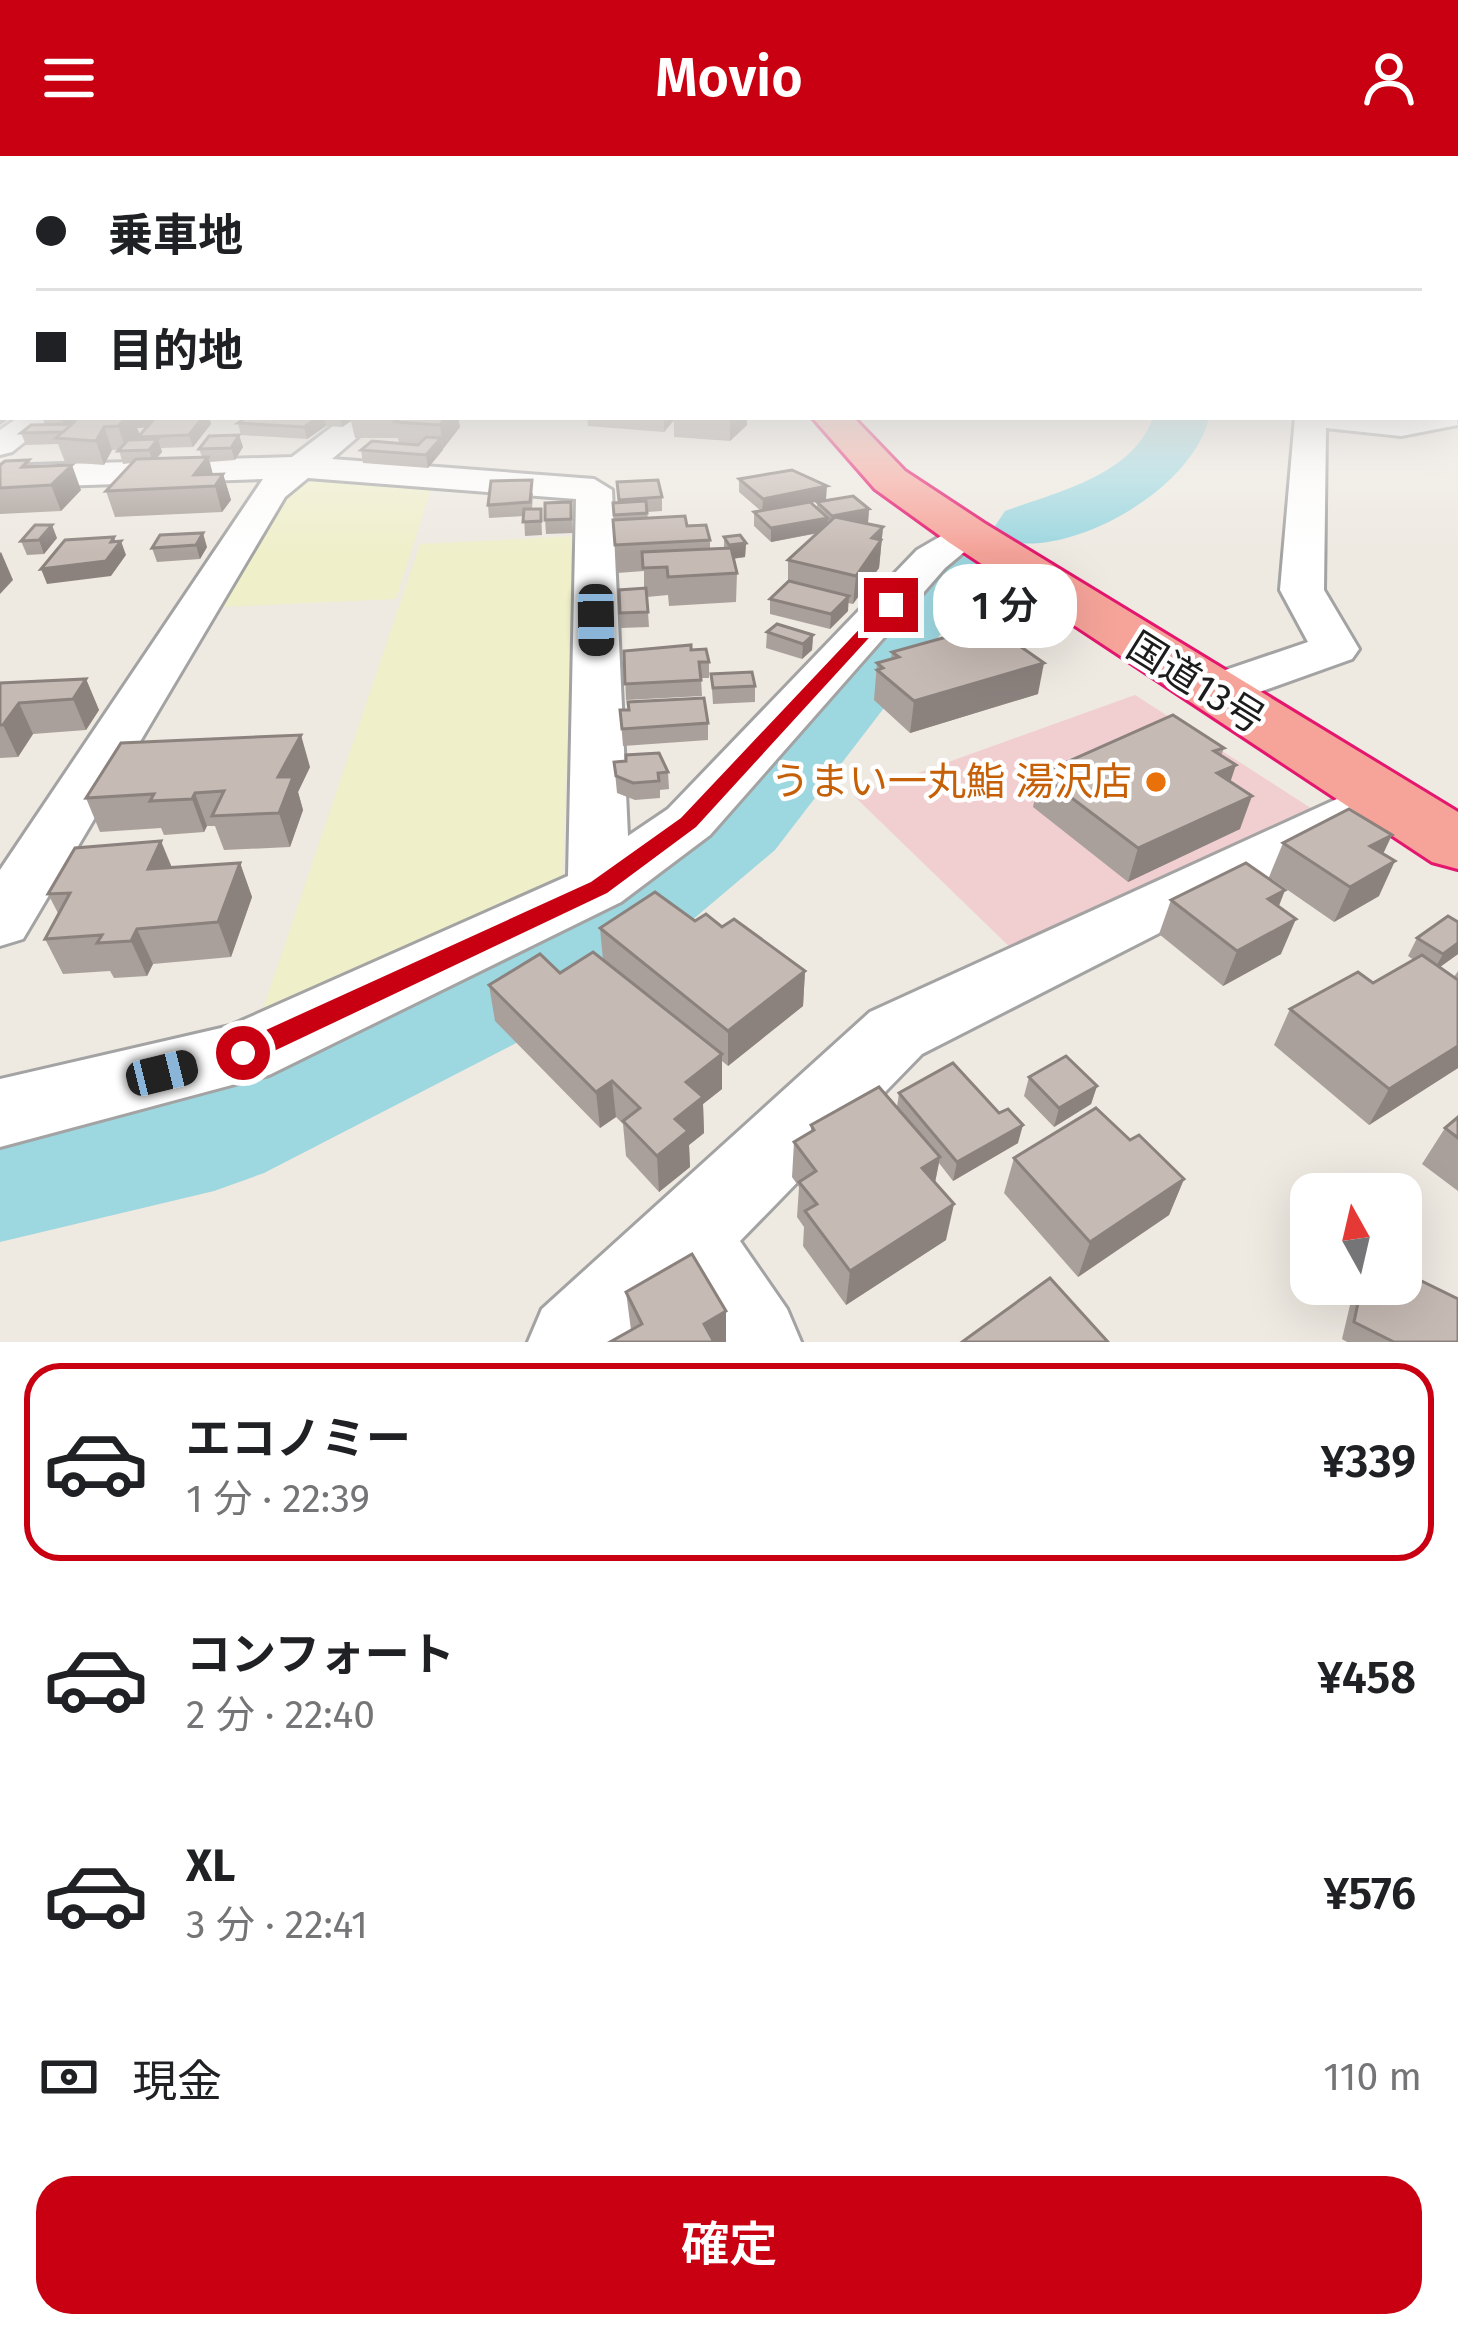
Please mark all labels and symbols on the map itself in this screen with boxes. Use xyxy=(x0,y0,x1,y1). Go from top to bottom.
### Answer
callout: 1 分 xyxy=(933,563,1077,647)
route end xyxy=(864,578,918,632)
car xyxy=(577,584,615,656)
street label: 国道13号 xyxy=(1119,623,1273,743)
place label: うまい一丸鮨 湯沢店 xyxy=(771,759,1132,805)
marker: うまい一丸鮨 湯沢店 xyxy=(1143,769,1169,795)
route start xyxy=(216,1026,270,1080)
car xyxy=(123,1047,201,1099)
north arrow xyxy=(1290,1173,1422,1305)

